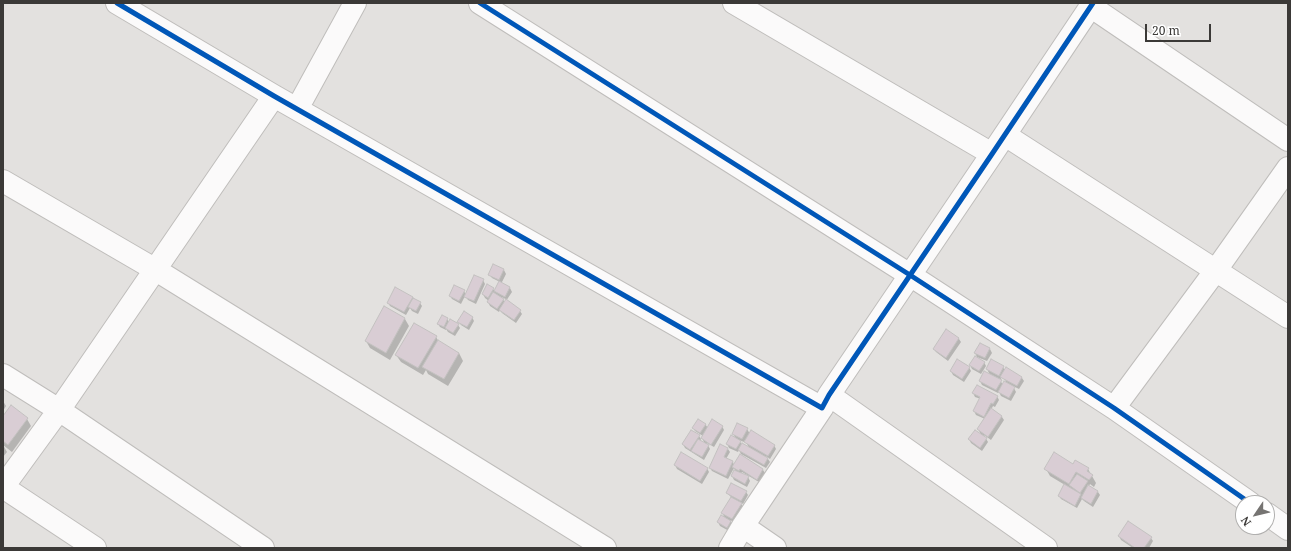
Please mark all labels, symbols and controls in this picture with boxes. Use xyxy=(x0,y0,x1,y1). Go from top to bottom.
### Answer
scale bar xyxy=(1147,16,1213,42)
text: 20 m xyxy=(1152,22,1180,39)
north arrow xyxy=(1235,495,1275,535)
text: N xyxy=(1237,514,1254,529)

